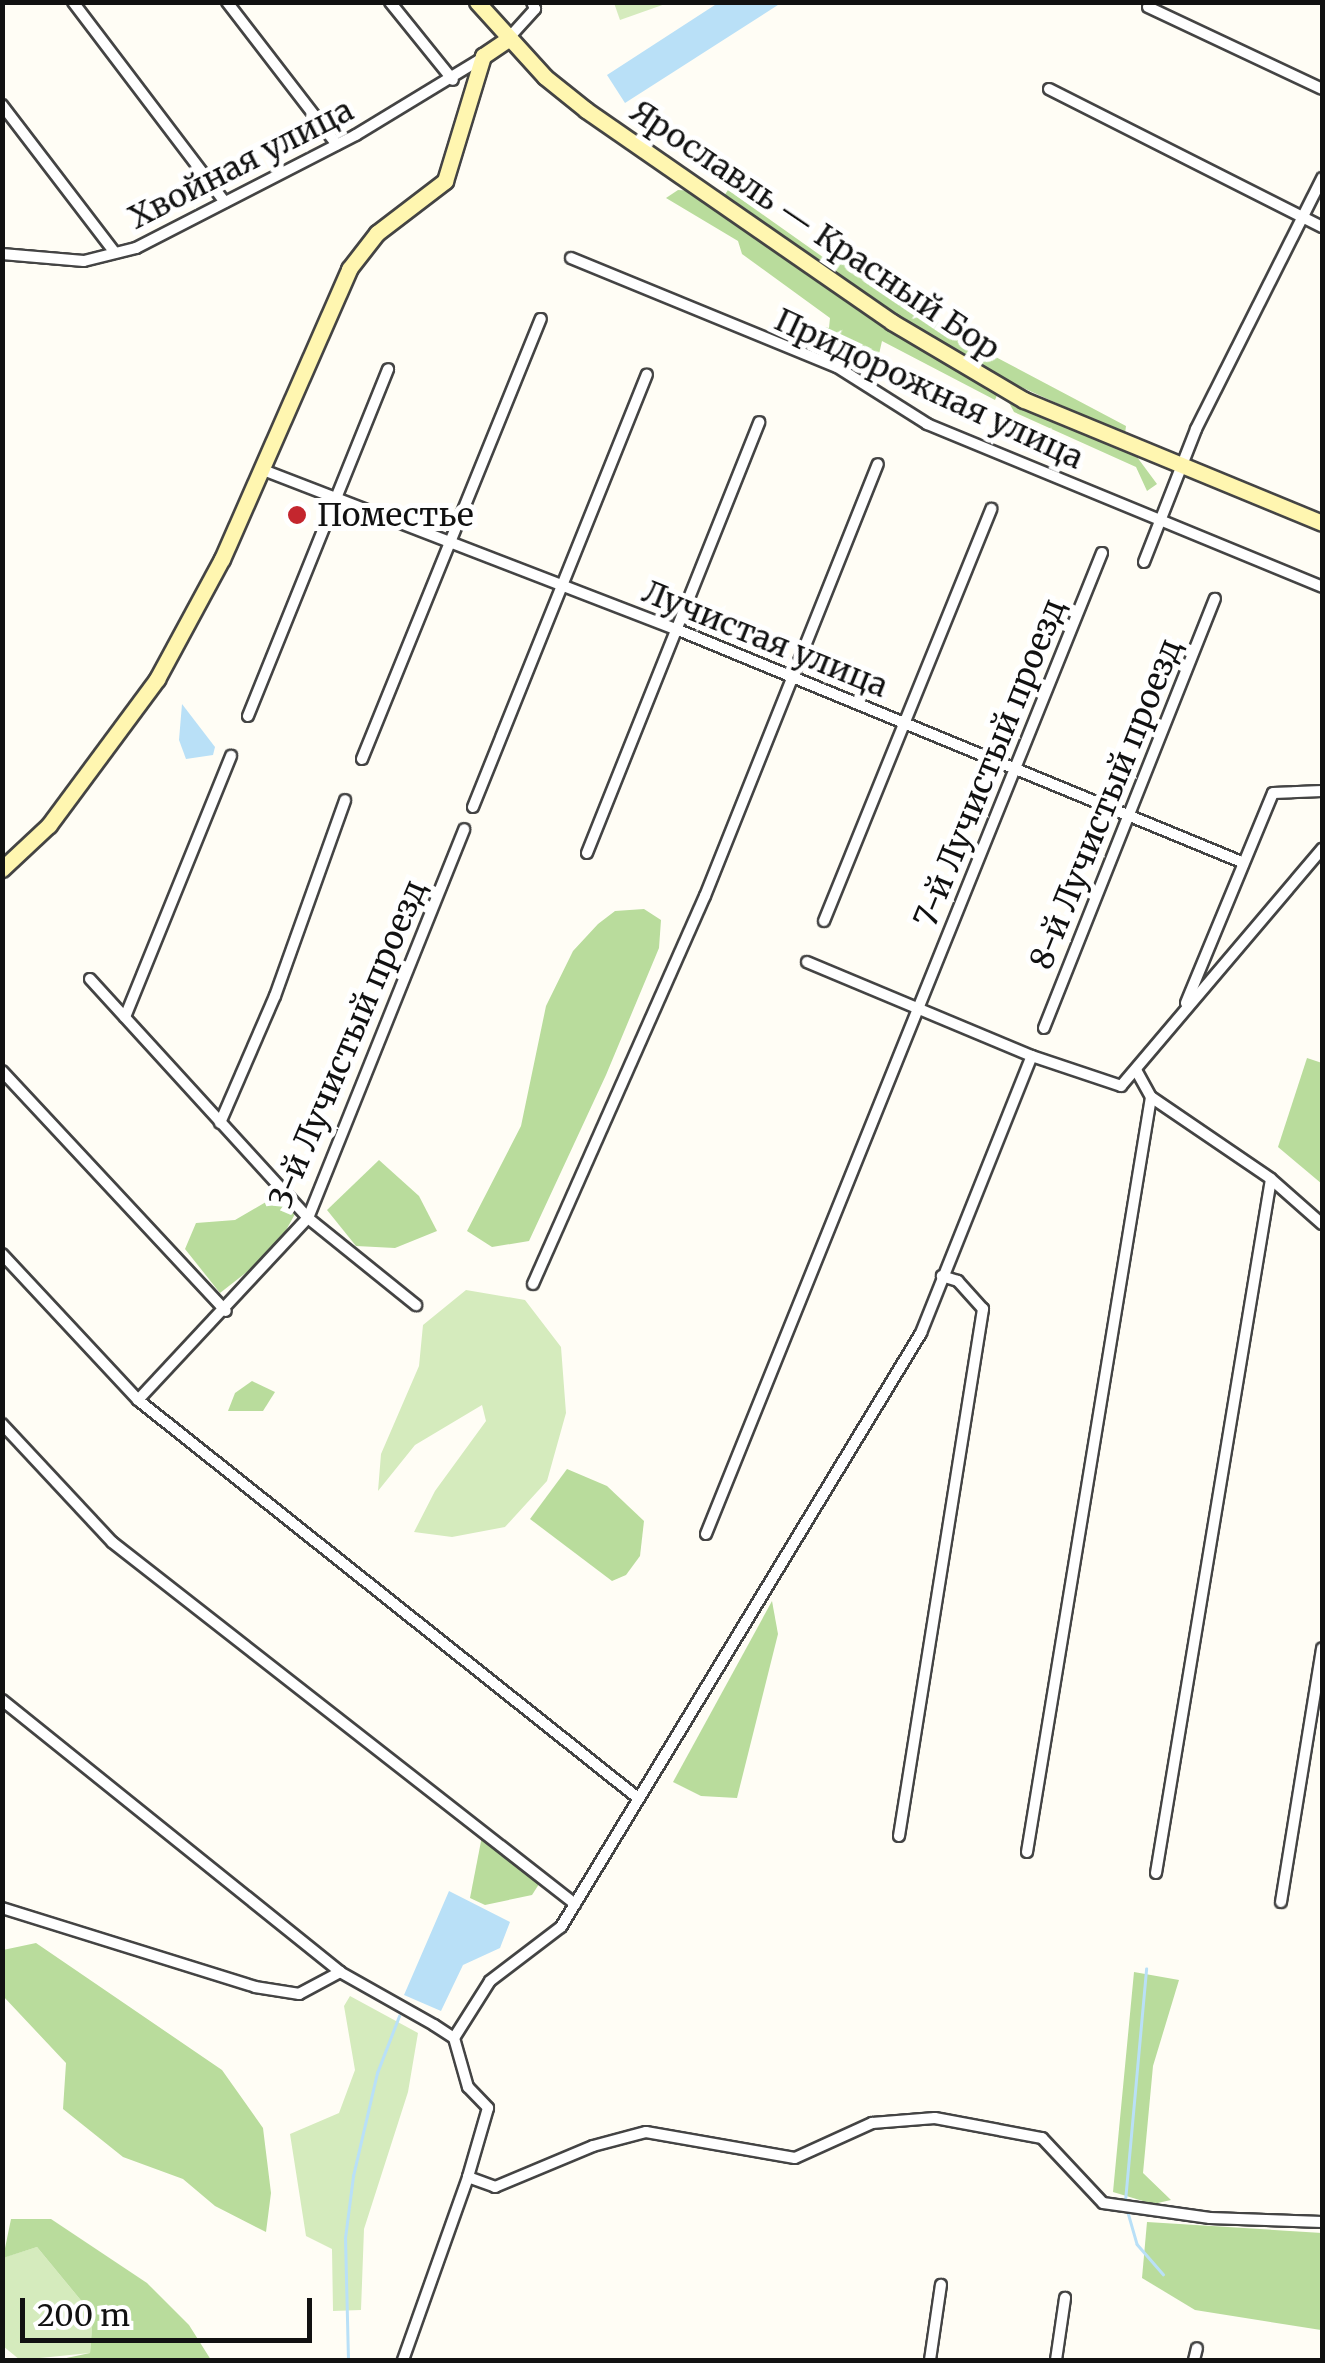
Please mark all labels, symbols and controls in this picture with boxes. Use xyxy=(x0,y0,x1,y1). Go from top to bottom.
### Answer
street label: Хвойная улица xyxy=(122,91,360,237)
street label: Ярославль — Красный Бор xyxy=(623,92,1007,368)
street label: Придорожная улица xyxy=(769,301,1089,477)
place label: Поместье xyxy=(317,496,474,534)
marker: Поместье xyxy=(286,504,308,526)
street label: Лучистая улица xyxy=(637,572,893,706)
street label: 7-й Лучистый проезд xyxy=(906,593,1074,933)
street label: 8-й Лучистый проезд xyxy=(1022,633,1190,975)
street label: 3-й Лучистый проезд xyxy=(261,874,435,1214)
scale bar xyxy=(25,2278,318,2340)
text: 200 m xyxy=(37,2296,130,2334)

